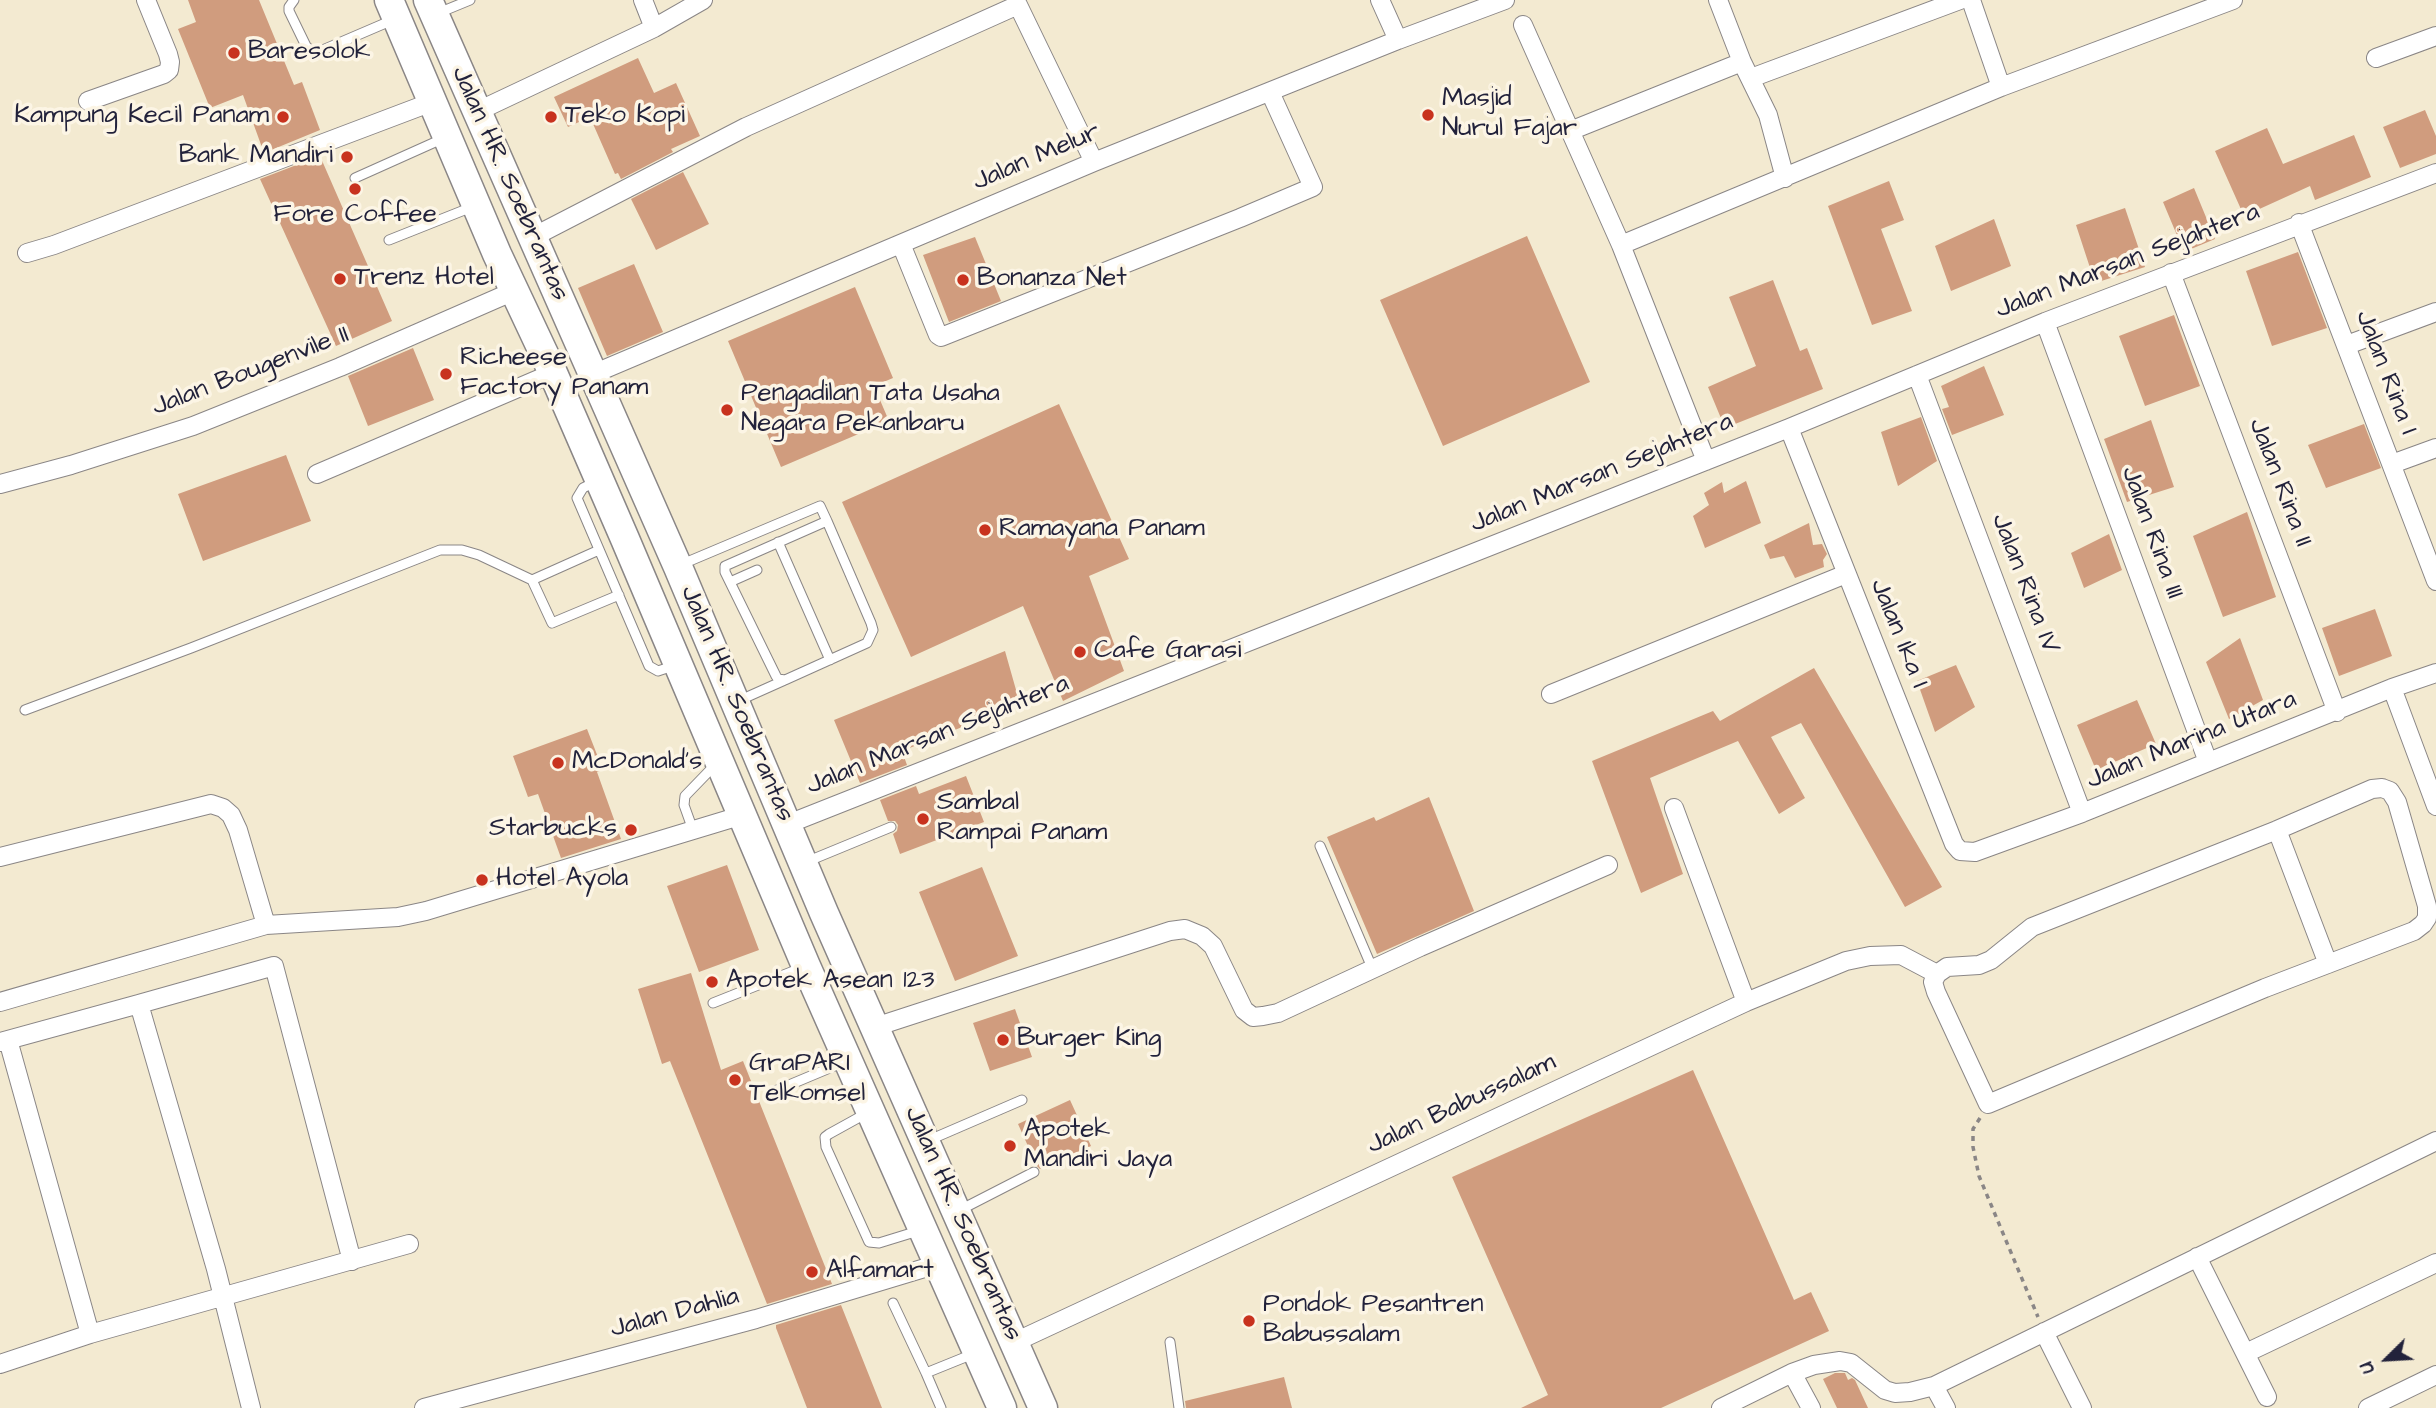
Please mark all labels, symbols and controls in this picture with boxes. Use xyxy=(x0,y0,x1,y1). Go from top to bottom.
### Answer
place label: Baresolok xyxy=(248,37,370,69)
marker: Baresolok xyxy=(226,45,242,61)
street label: Jalan HR. Soebrantas xyxy=(443,62,575,306)
place label: Masjid Nurul Fajar xyxy=(1442,84,1577,146)
place label: Kampung Kecil Panam xyxy=(14,101,269,133)
place label: Teko Kopi xyxy=(565,101,685,133)
marker: Masjid Nurul Fajar xyxy=(1420,107,1436,123)
marker: Kampung Kecil Panam xyxy=(275,109,291,125)
marker: Teko Kopi xyxy=(543,109,559,125)
street label: Jalan Melur xyxy=(969,117,1105,199)
place label: Bank Mandiri xyxy=(179,141,333,173)
marker: Bank Mandiri xyxy=(339,149,355,165)
marker: Fore Coffee xyxy=(347,181,363,197)
street label: Jalan Marsan Sejahtera xyxy=(1992,197,2264,327)
place label: Fore Coffee xyxy=(273,200,437,232)
place label: Trenz Hotel xyxy=(354,263,494,295)
place label: Bonanza Net xyxy=(977,264,1127,296)
marker: Trenz Hotel xyxy=(332,271,348,287)
marker: Bonanza Net xyxy=(955,272,971,288)
street label: Jalan Rina I xyxy=(2347,306,2423,440)
street label: Jalan Bougenvile II xyxy=(148,320,354,424)
place label: Richeese Factory Panam xyxy=(460,343,648,404)
marker: Richeese Factory Panam xyxy=(438,366,454,382)
place label: Pengadilan Tata Usaha Negara Pekanbaru xyxy=(741,379,1000,440)
marker: Pengadilan Tata Usaha Negara Pekanbaru xyxy=(719,402,735,418)
street label: Jalan Marsan Sejahtera xyxy=(1466,407,1738,541)
street label: Jalan Rina II xyxy=(2240,415,2318,551)
street label: Jalan Rina III xyxy=(2113,463,2189,603)
street label: Jalan Rina IV xyxy=(1983,510,2065,658)
place label: Ramayana Panam xyxy=(999,514,1205,546)
marker: Ramayana Panam xyxy=(977,522,993,538)
street label: Jalan Ika I xyxy=(1862,575,1934,693)
street label: Jalan HR. Soebrantas xyxy=(672,581,800,827)
place label: Cafe Garasi xyxy=(1094,636,1241,668)
marker: Cafe Garasi xyxy=(1072,644,1088,660)
street label: Jalan Marsan Sejahtera xyxy=(802,669,1074,803)
street label: Jalan Marina Utara xyxy=(2083,685,2301,797)
place label: McDonald's xyxy=(572,747,702,779)
marker: McDonald's xyxy=(550,755,566,771)
place label: Sambal Rampai Panam xyxy=(937,788,1107,850)
marker: Sambal Rampai Panam xyxy=(915,811,931,827)
place label: Starbucks xyxy=(489,814,617,846)
marker: Starbucks xyxy=(623,822,639,838)
place label: Hotel Ayola xyxy=(496,864,628,896)
marker: Hotel Ayola xyxy=(474,872,490,888)
place label: Apotek Asean 123 xyxy=(726,966,935,998)
marker: Apotek Asean 123 xyxy=(704,974,720,990)
place label: Burger King xyxy=(1017,1024,1161,1056)
marker: Burger King xyxy=(995,1032,1011,1048)
street label: Jalan Babussalam xyxy=(1363,1048,1561,1162)
place label: GraPARI Telkomsel xyxy=(749,1049,865,1110)
marker: GraPARI Telkomsel xyxy=(727,1072,743,1088)
street label: Jalan HR. Soebrantas xyxy=(896,1102,1028,1346)
place label: Apotek Mandiri Jaya xyxy=(1024,1115,1172,1176)
marker: Apotek Mandiri Jaya xyxy=(1002,1138,1018,1154)
place label: Alfamart xyxy=(826,1256,934,1288)
marker: Alfamart xyxy=(804,1264,820,1280)
street label: Jalan Dahlia xyxy=(607,1282,743,1346)
place label: Pondok Pesantren Babussalam xyxy=(1263,1290,1483,1352)
marker: Pondok Pesantren Babussalam xyxy=(1241,1313,1257,1329)
north arrow xyxy=(2352,1324,2422,1394)
text: U xyxy=(2353,1357,2382,1378)

